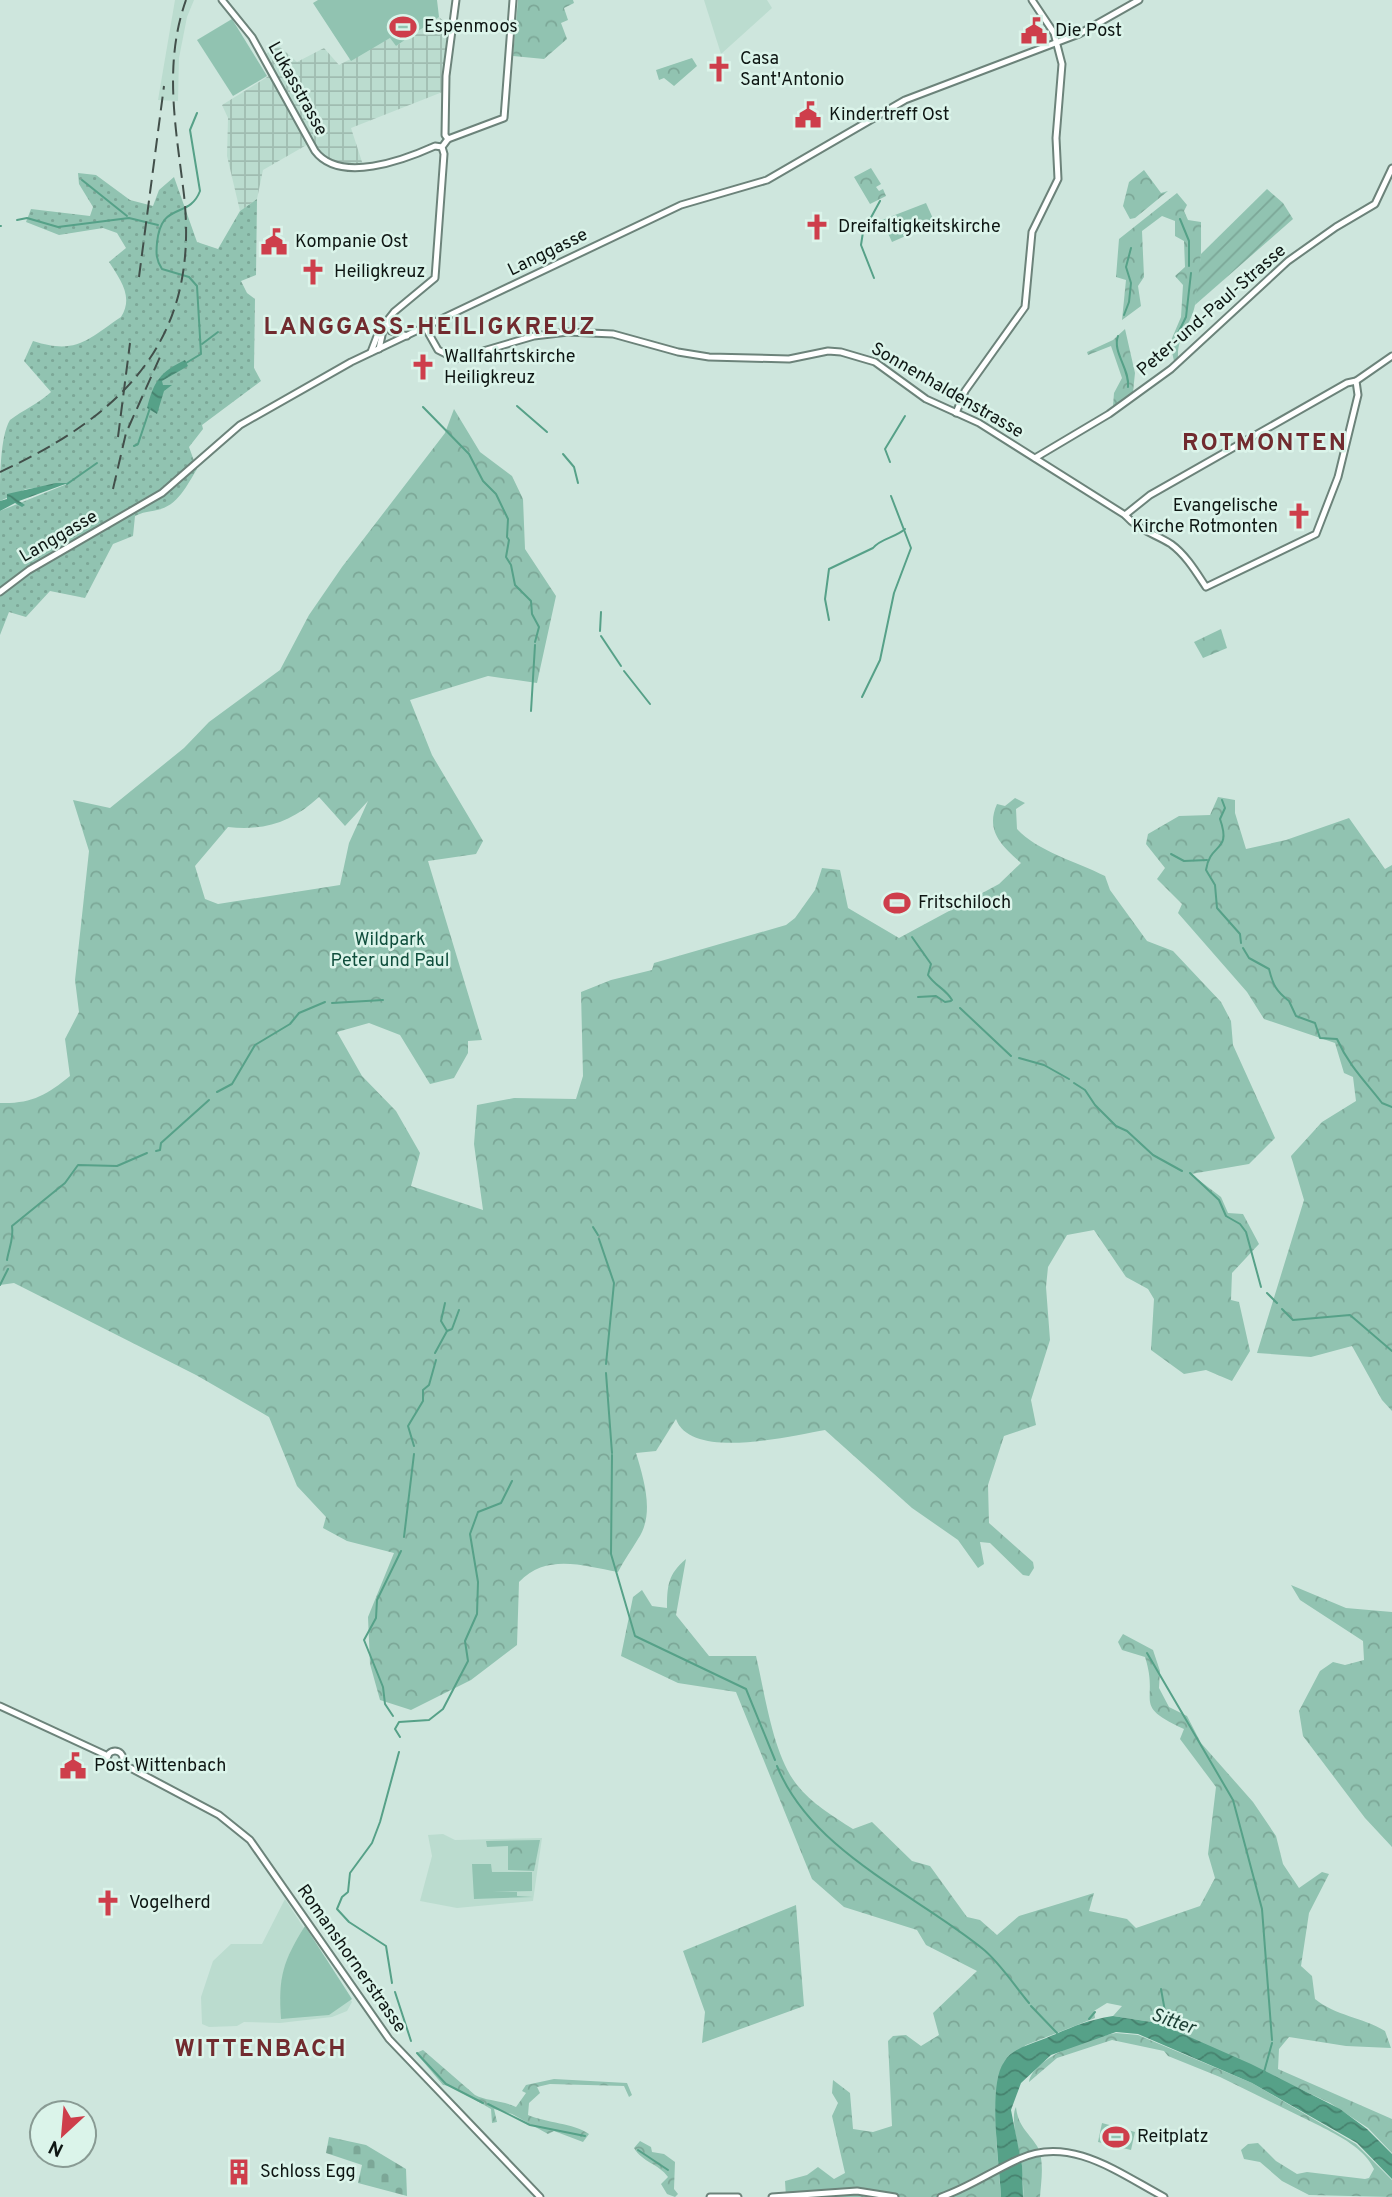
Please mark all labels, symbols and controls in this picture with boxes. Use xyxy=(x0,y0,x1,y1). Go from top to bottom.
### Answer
sports icon: Espenmoos xyxy=(388,12,418,42)
place label: Espenmoos xyxy=(424,16,518,39)
public building icon: Die Post xyxy=(1019,16,1049,46)
place label: Die Post xyxy=(1055,20,1122,43)
street label: Lukasstrasse xyxy=(262,38,332,140)
place label: Casa Sant'Antonio xyxy=(740,48,844,92)
church icon: Casa Sant'Antonio xyxy=(704,54,734,84)
public building icon: Kindertreff Ost xyxy=(793,100,823,130)
place label: Kindertreff Ost xyxy=(829,104,950,127)
church icon: Dreifaltigkeitskirche xyxy=(802,212,832,242)
place label: Dreifaltigkeitskirche xyxy=(838,216,1001,239)
street label: Langgasse xyxy=(504,224,592,282)
public building icon: Kompanie Ost xyxy=(259,227,289,257)
place label: Kompanie Ost xyxy=(295,231,408,254)
street label: Peter-und-Paul-Strasse xyxy=(1133,240,1291,382)
church icon: Heiligkreuz xyxy=(298,257,328,287)
place label: Heiligkreuz xyxy=(334,261,425,284)
district label: LANGGASS-HEILIGKREUZ xyxy=(264,313,596,343)
street label: Sonnenhaldenstrasse xyxy=(867,338,1027,444)
place label: Wallfahrtskirche Heiligkreuz xyxy=(444,346,575,390)
church icon: Wallfahrtskirche Heiligkreuz xyxy=(408,352,438,382)
district label: ROTMONTEN xyxy=(1182,429,1348,459)
place label: Evangelische Kirche Rotmonten xyxy=(1132,495,1278,539)
church icon: Evangelische Kirche Rotmonten xyxy=(1284,501,1314,531)
street label: Langgasse xyxy=(16,505,102,569)
sports icon: Fritschiloch xyxy=(882,888,912,918)
place label: Fritschiloch xyxy=(918,892,1011,915)
park label: Wildpark Peter und Paul xyxy=(331,929,449,973)
public building icon: Post Wittenbach xyxy=(58,1751,88,1781)
place label: Post Wittenbach xyxy=(94,1755,226,1778)
street label: Romanshornerstrasse xyxy=(291,1880,411,2038)
church icon: Vogelherd xyxy=(93,1888,123,1918)
place label: Vogelherd xyxy=(129,1892,211,1915)
water label: Sitter xyxy=(1148,2003,1200,2041)
district label: WITTENBACH xyxy=(175,2035,347,2065)
north arrow xyxy=(28,2099,98,2169)
sports icon: Reitplatz xyxy=(1101,2122,1131,2152)
place label: Reitplatz xyxy=(1137,2126,1209,2149)
text: N xyxy=(45,2134,68,2161)
building icon: Schloss Egg xyxy=(224,2157,254,2187)
place label: Schloss Egg xyxy=(260,2161,356,2184)

